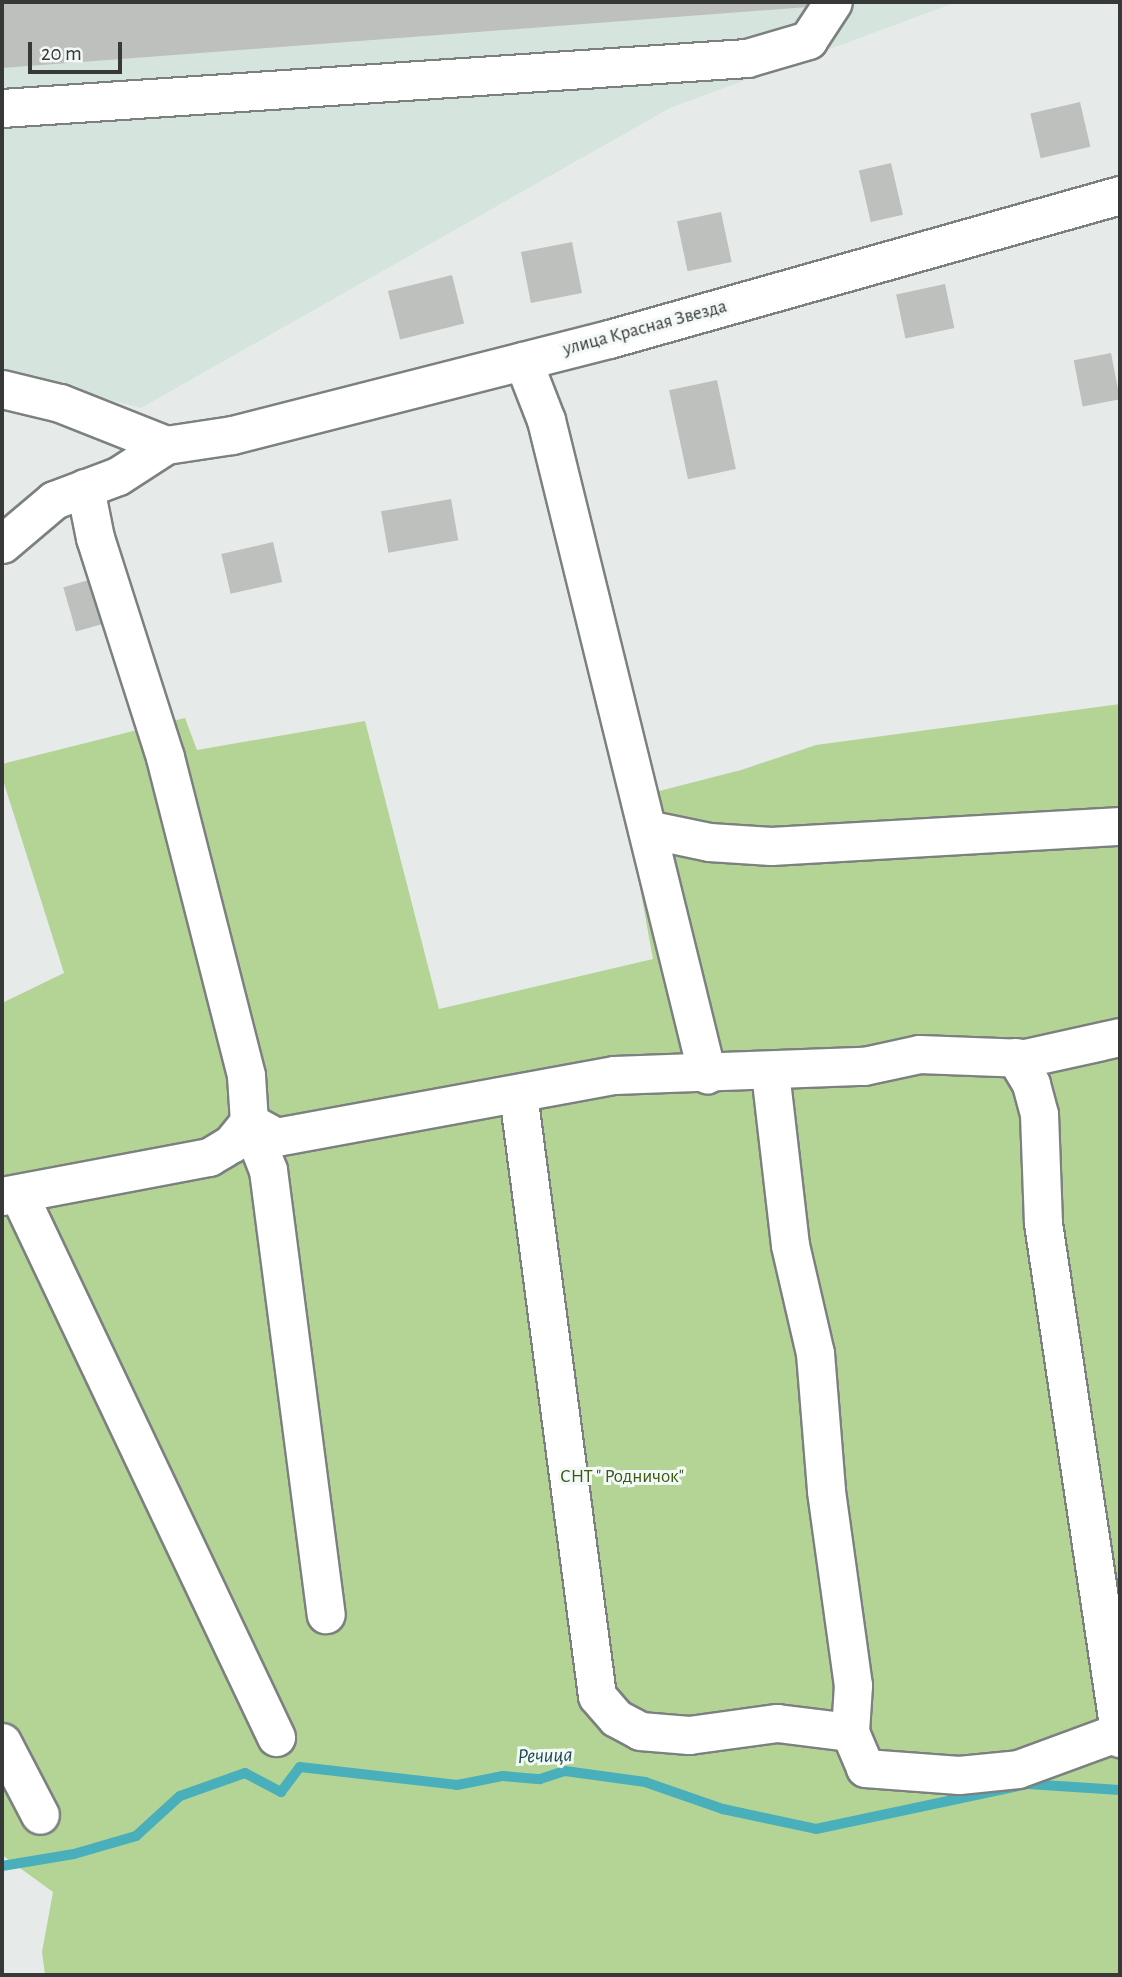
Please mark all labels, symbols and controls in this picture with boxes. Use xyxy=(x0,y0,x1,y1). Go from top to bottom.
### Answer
scale bar xyxy=(32,28,126,72)
text: 20 m xyxy=(41,43,82,64)
street label: улица Красная Звезда xyxy=(561,295,729,361)
park label: СНТ " Родничок" xyxy=(560,1466,684,1488)
water label: Речица xyxy=(517,1742,573,1770)

